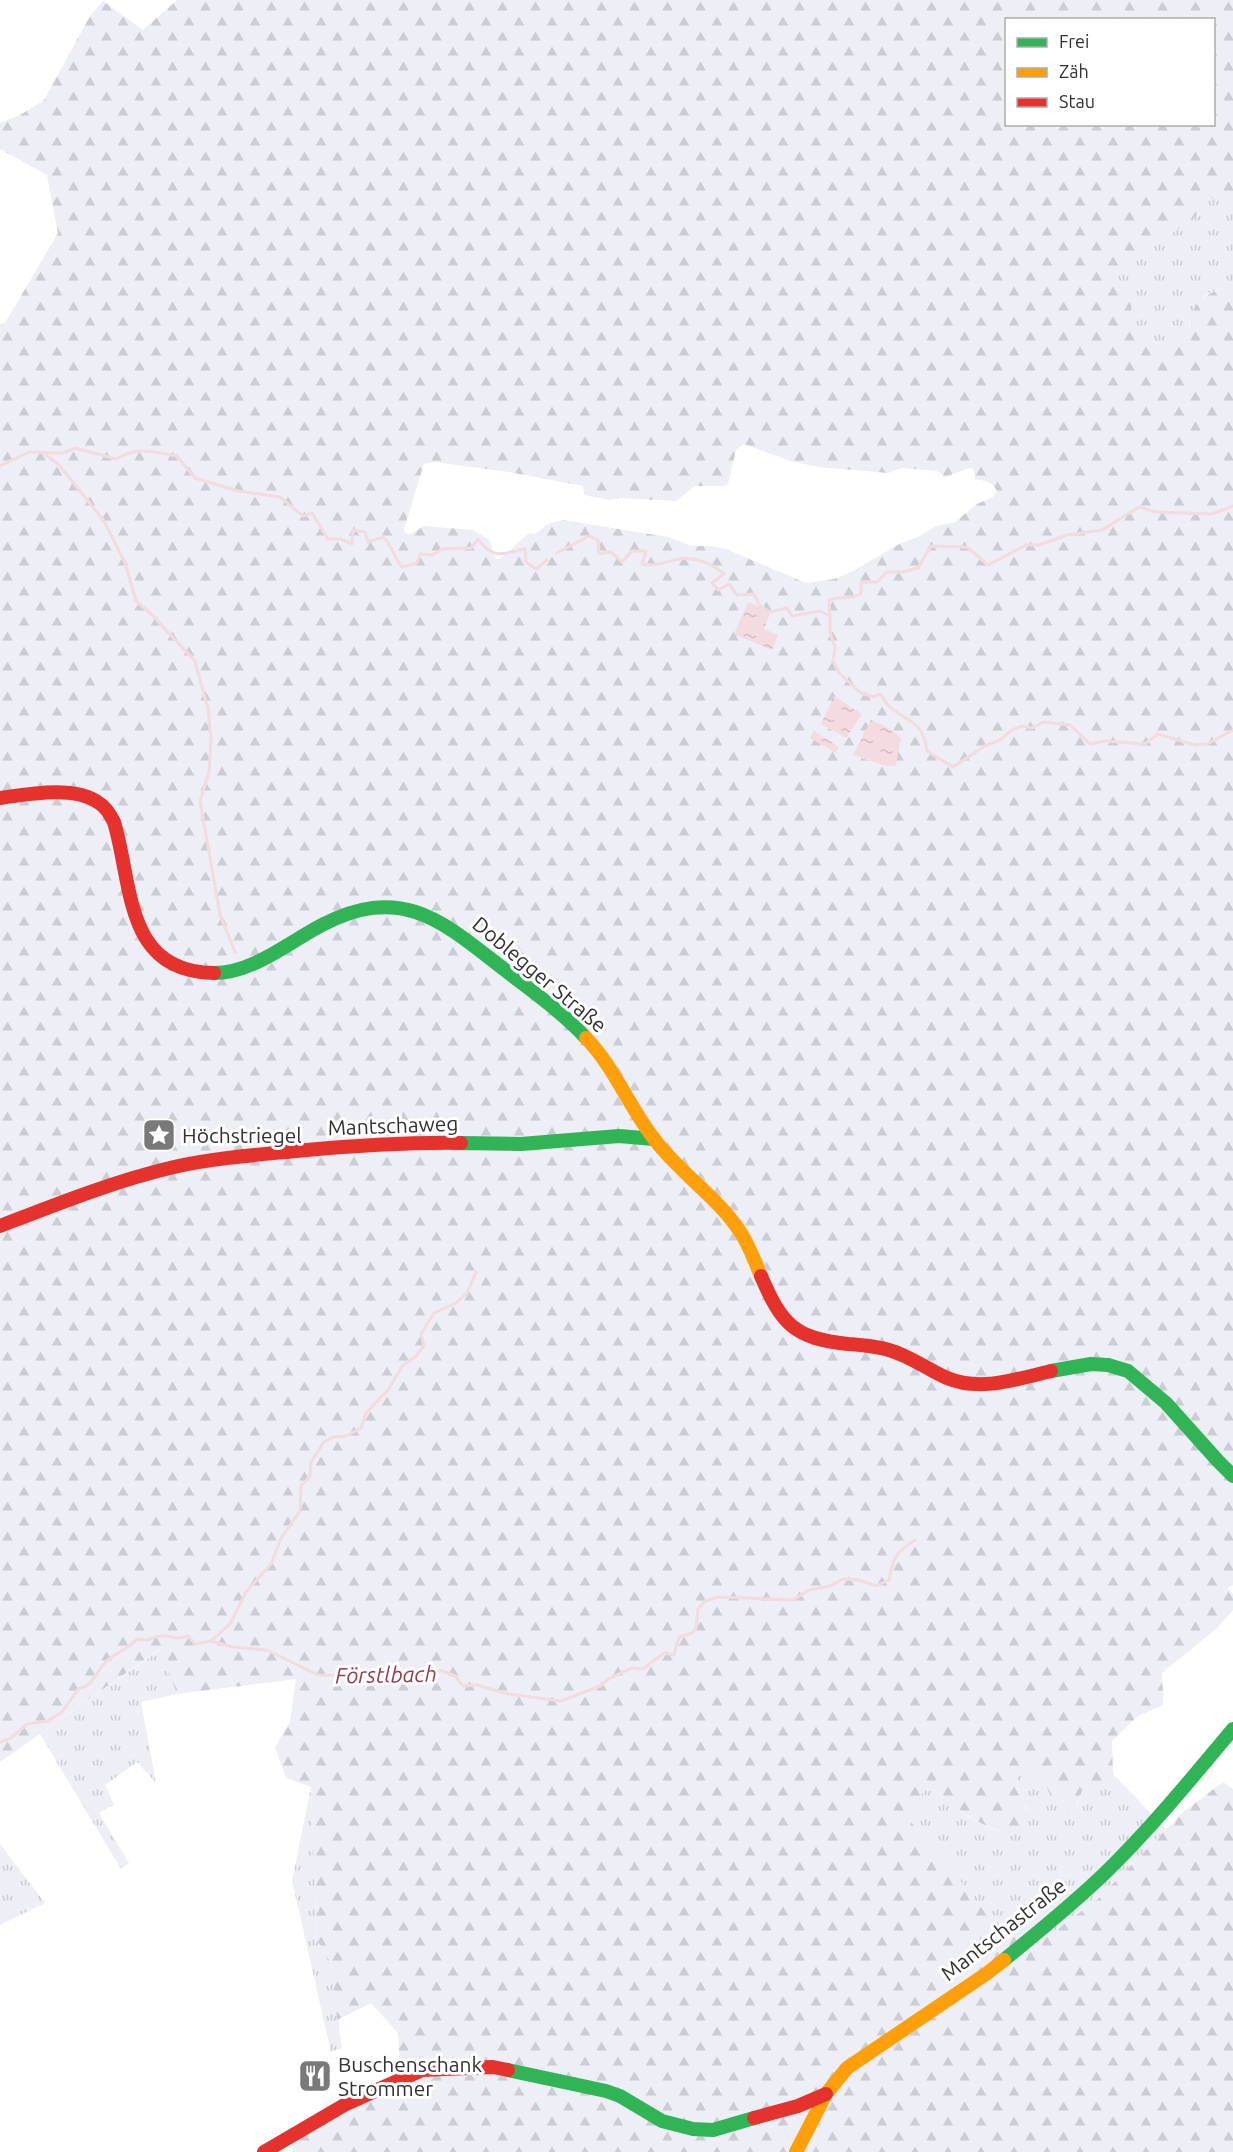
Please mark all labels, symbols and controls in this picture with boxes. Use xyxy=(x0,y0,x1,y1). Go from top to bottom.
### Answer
legend xyxy=(1005,18,1215,126)
text: Frei xyxy=(1059,31,1089,51)
text: Zäh xyxy=(1059,61,1089,81)
text: Stau xyxy=(1059,91,1095,111)
street label: Doblegger Straße xyxy=(468,911,612,1037)
street label: Mantschaweg xyxy=(327,1111,459,1139)
place icon: Höchstriegel xyxy=(141,1117,177,1153)
place label: Höchstriegel xyxy=(182,1123,302,1147)
water label: Förstlbach xyxy=(335,1661,437,1687)
street label: Mantschastraße xyxy=(936,1873,1070,1985)
place label: Buschenschank Strommer xyxy=(338,2052,482,2100)
restaurant icon: Buschenschank Strommer xyxy=(297,2058,333,2094)

